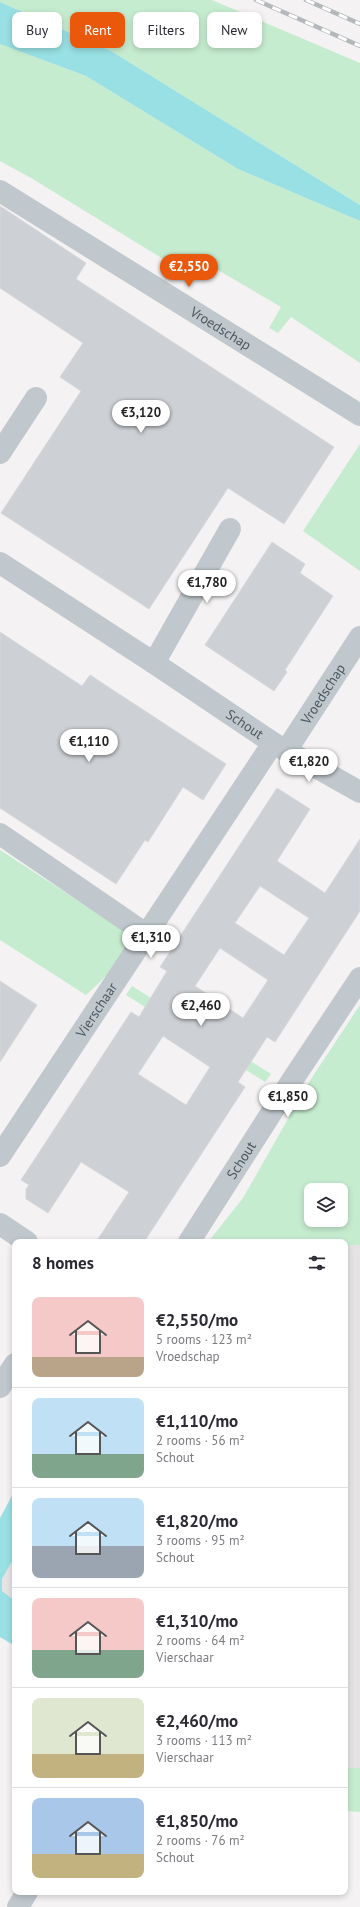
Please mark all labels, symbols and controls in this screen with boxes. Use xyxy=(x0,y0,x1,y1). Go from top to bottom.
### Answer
chip: Buy xyxy=(12,12,62,48)
chip: Rent xyxy=(70,12,125,48)
chip: Filters xyxy=(133,12,199,48)
chip: New xyxy=(207,12,262,48)
pin: €2,550 xyxy=(156,254,222,288)
text: €2,550 xyxy=(169,258,209,275)
street label: Vroedschap xyxy=(186,302,255,354)
pin: €3,120 xyxy=(108,400,174,434)
text: €3,120 xyxy=(121,404,161,421)
pin: €1,780 xyxy=(174,570,240,604)
text: €1,780 xyxy=(187,574,227,591)
street label: Vroedschap xyxy=(296,660,349,728)
street label: Schout xyxy=(223,705,267,743)
pin: €1,110 xyxy=(56,729,122,763)
text: €1,110 xyxy=(69,733,109,750)
pin: €1,820 xyxy=(276,749,342,783)
text: €1,820 xyxy=(289,753,329,770)
pin: €1,310 xyxy=(118,925,184,959)
text: €1,310 xyxy=(131,929,171,946)
street label: Vierschaar xyxy=(71,979,121,1042)
pin: €2,460 xyxy=(168,993,234,1027)
text: €2,460 xyxy=(181,997,221,1014)
pin: €1,850 xyxy=(255,1084,321,1118)
text: €1,850 xyxy=(268,1088,308,1105)
street label: Schout xyxy=(222,1138,260,1182)
map controls xyxy=(304,1183,348,1227)
button: layers xyxy=(304,1183,348,1227)
text: 8 homes xyxy=(32,1252,94,1274)
icon: filters xyxy=(306,1252,328,1274)
text: €2,550/mo xyxy=(156,1309,238,1331)
icon: home xyxy=(64,1313,112,1361)
text: 5 rooms · 123 m² xyxy=(156,1331,252,1348)
text: Vroedschap xyxy=(156,1348,220,1365)
text: €1,110/mo xyxy=(156,1410,238,1432)
icon: home xyxy=(64,1414,112,1462)
text: 2 rooms · 56 m² xyxy=(156,1432,245,1449)
text: Schout xyxy=(156,1449,194,1466)
text: €1,820/mo xyxy=(156,1510,238,1532)
icon: home xyxy=(64,1514,112,1562)
text: 3 rooms · 95 m² xyxy=(156,1532,245,1549)
text: Schout xyxy=(156,1549,194,1566)
text: €1,310/mo xyxy=(156,1610,238,1632)
icon: home xyxy=(64,1614,112,1662)
text: 2 rooms · 64 m² xyxy=(156,1632,245,1649)
text: Vierschaar xyxy=(156,1649,214,1666)
text: €2,460/mo xyxy=(156,1710,238,1732)
icon: home xyxy=(64,1714,112,1762)
text: 3 rooms · 113 m² xyxy=(156,1732,252,1749)
text: Vierschaar xyxy=(156,1749,214,1766)
text: €1,850/mo xyxy=(156,1810,238,1832)
icon: home xyxy=(64,1814,112,1862)
text: 2 rooms · 76 m² xyxy=(156,1832,245,1849)
text: Schout xyxy=(156,1849,194,1866)

